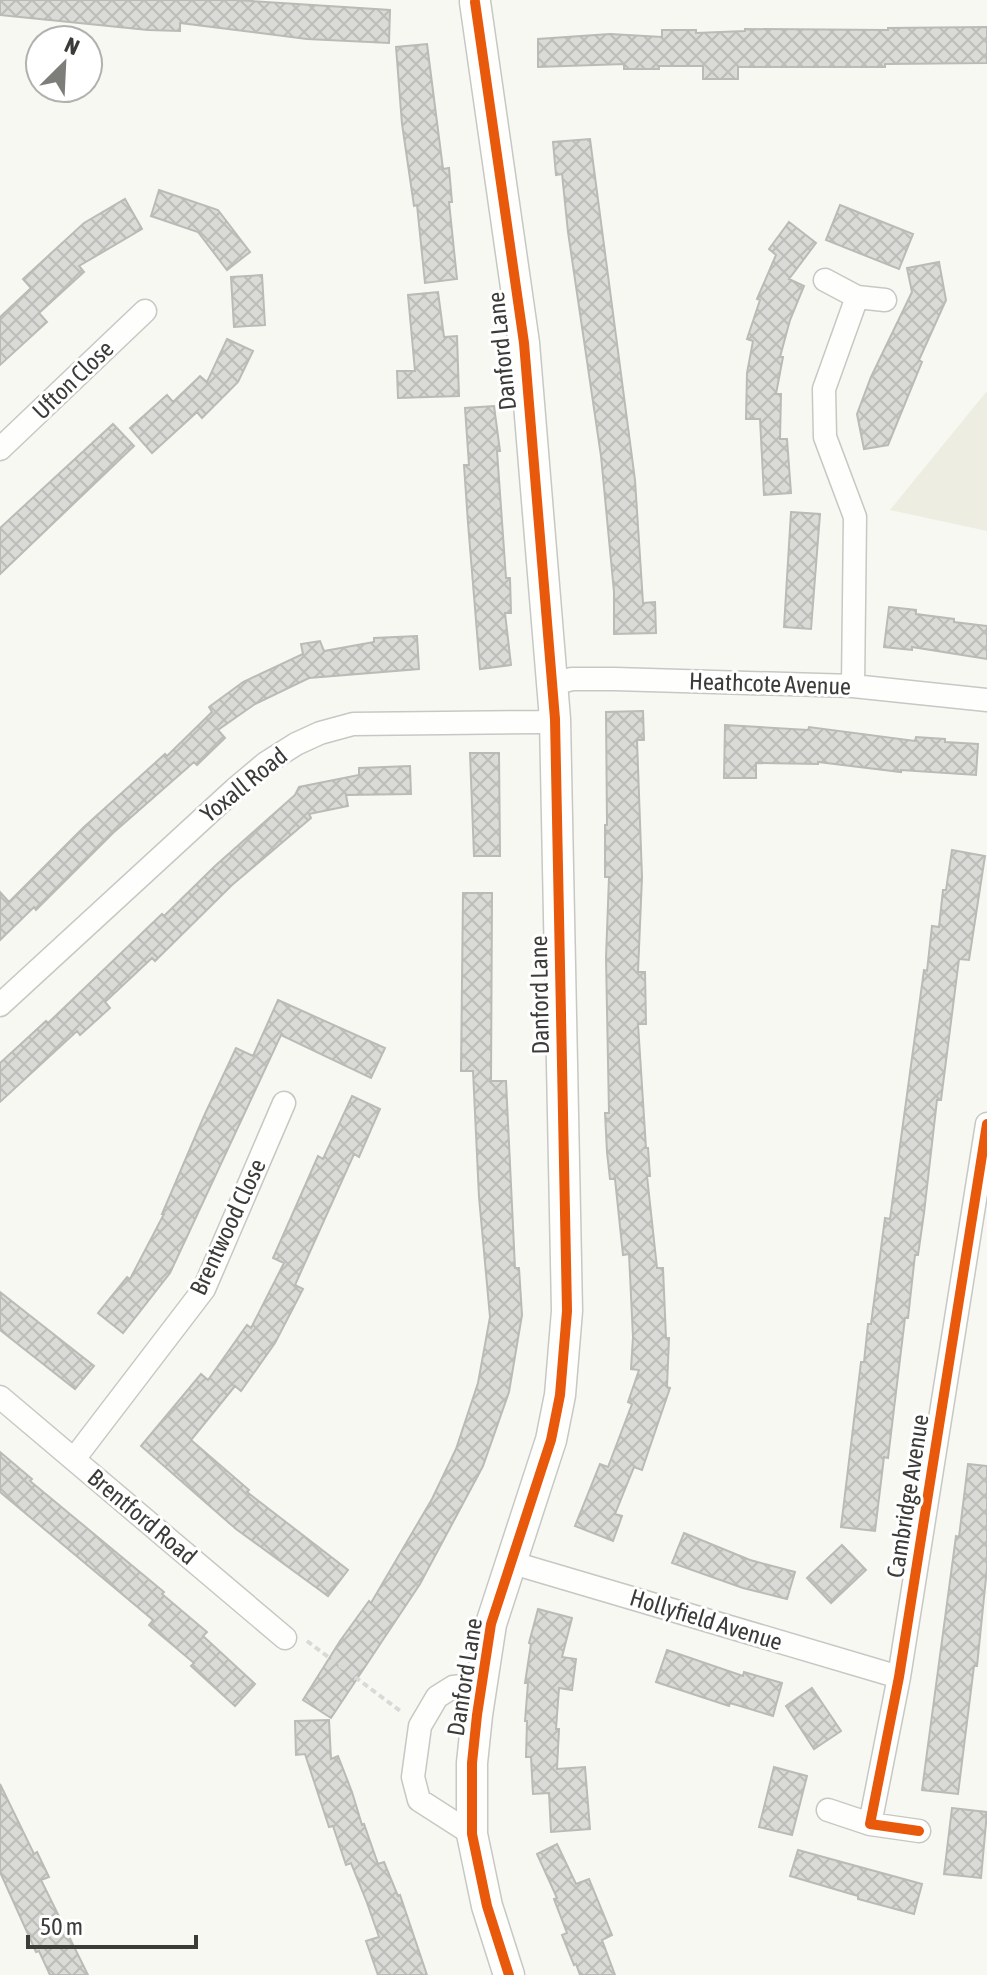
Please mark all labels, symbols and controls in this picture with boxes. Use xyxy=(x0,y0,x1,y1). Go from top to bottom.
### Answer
north arrow xyxy=(24,24,104,104)
text: N xyxy=(61,31,83,60)
street label: Danford Lane xyxy=(482,291,521,412)
street label: Ufton Close xyxy=(27,335,118,425)
street label: Heathcote Avenue xyxy=(689,667,851,700)
street label: Yoxall Road xyxy=(195,742,292,828)
street label: Danford Lane xyxy=(525,935,554,1055)
street label: Brentwood Close xyxy=(184,1155,271,1299)
street label: Cambridge Avenue xyxy=(881,1412,934,1580)
street label: Brentford Road xyxy=(83,1463,202,1570)
street label: Hollyfield Avenue xyxy=(627,1584,786,1656)
street label: Danford Lane xyxy=(442,1616,487,1738)
scale bar xyxy=(28,1899,196,1949)
text: 50 m xyxy=(40,1913,83,1940)

